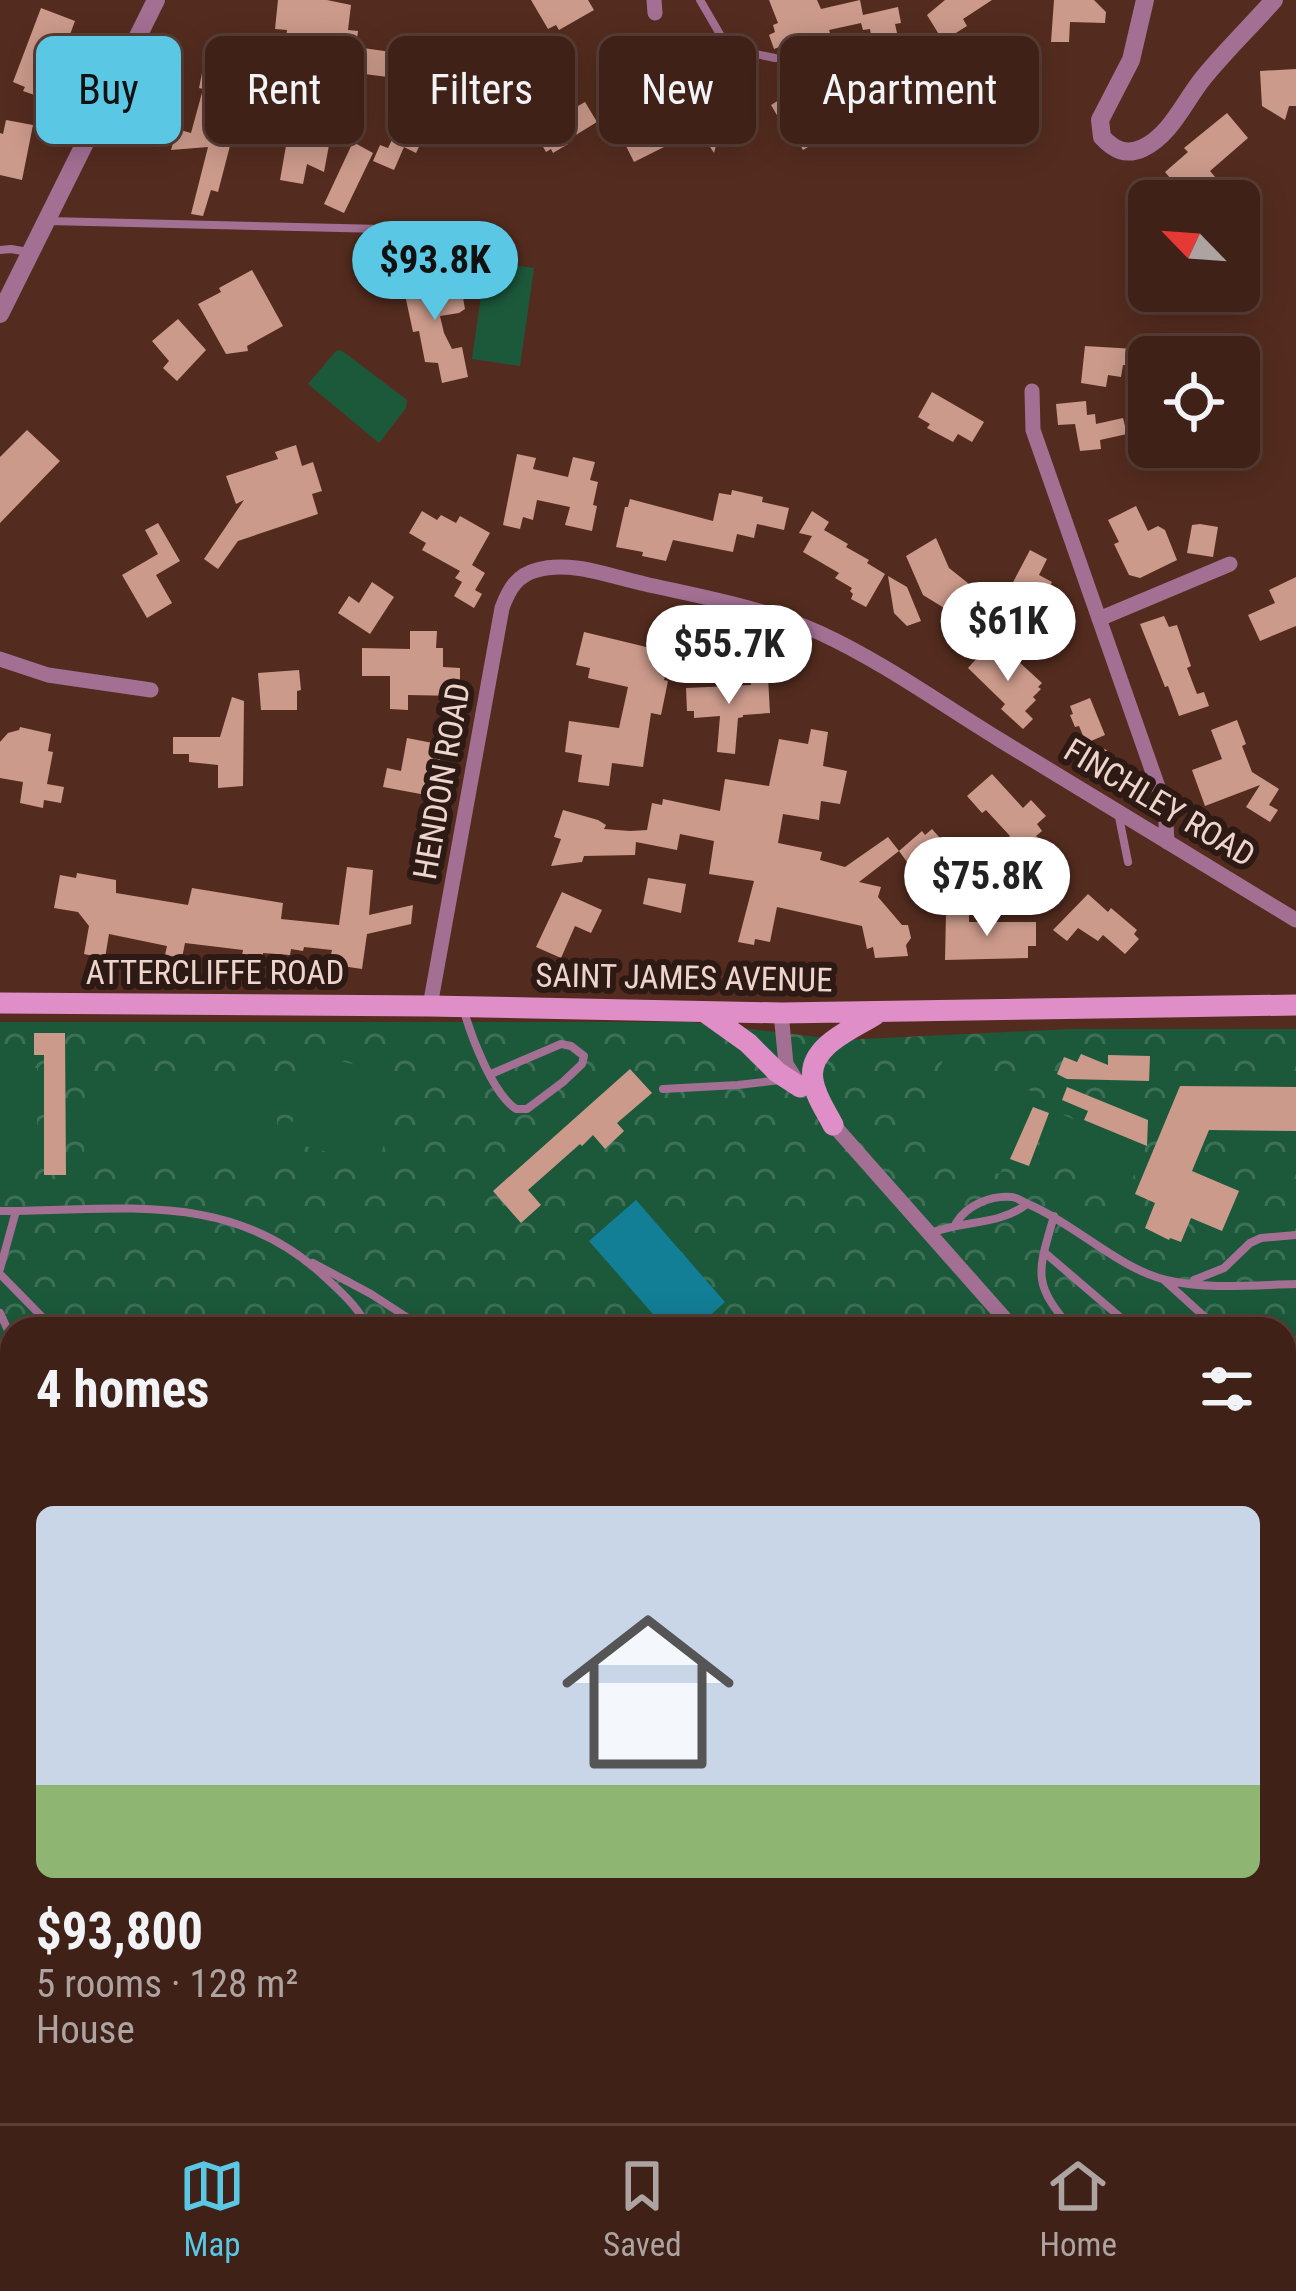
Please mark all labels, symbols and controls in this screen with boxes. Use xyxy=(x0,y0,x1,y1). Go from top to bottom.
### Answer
chip: Buy xyxy=(36,36,181,144)
chip: Rent xyxy=(205,36,364,144)
chip: Filters xyxy=(388,36,575,144)
chip: New xyxy=(599,36,756,144)
chip: Apartment xyxy=(780,36,1039,144)
north arrow xyxy=(1128,180,1260,312)
map controls xyxy=(1128,180,1260,468)
pin: $93.8K xyxy=(337,221,533,323)
text: $93.8K xyxy=(379,237,491,283)
button: locate xyxy=(1128,336,1260,468)
pin: $61K xyxy=(937,582,1079,684)
text: $61K xyxy=(968,598,1048,644)
pin: $55.7K xyxy=(631,605,827,707)
text: $55.7K xyxy=(673,621,785,667)
street label: HENDON ROAD xyxy=(405,680,478,882)
street label: FINCHLEY ROAD xyxy=(1057,730,1262,875)
pin: $75.8K xyxy=(889,837,1085,939)
text: $75.8K xyxy=(931,853,1043,899)
street label: ATTERCLIFFE ROAD xyxy=(86,953,344,992)
street label: SAINT JAMES AVENUE xyxy=(535,955,833,1000)
icon: filters xyxy=(1194,1356,1260,1422)
text: 4 homes xyxy=(36,1360,209,1419)
icon: home xyxy=(540,1584,756,1800)
text: $93,800 xyxy=(36,1902,203,1961)
text: 5 rooms · 128 m² xyxy=(36,1961,298,2007)
text: House xyxy=(36,2007,135,2053)
tab: Map xyxy=(179,2153,245,2264)
tab: Saved xyxy=(603,2153,682,2264)
tab: Home xyxy=(1040,2153,1117,2264)

